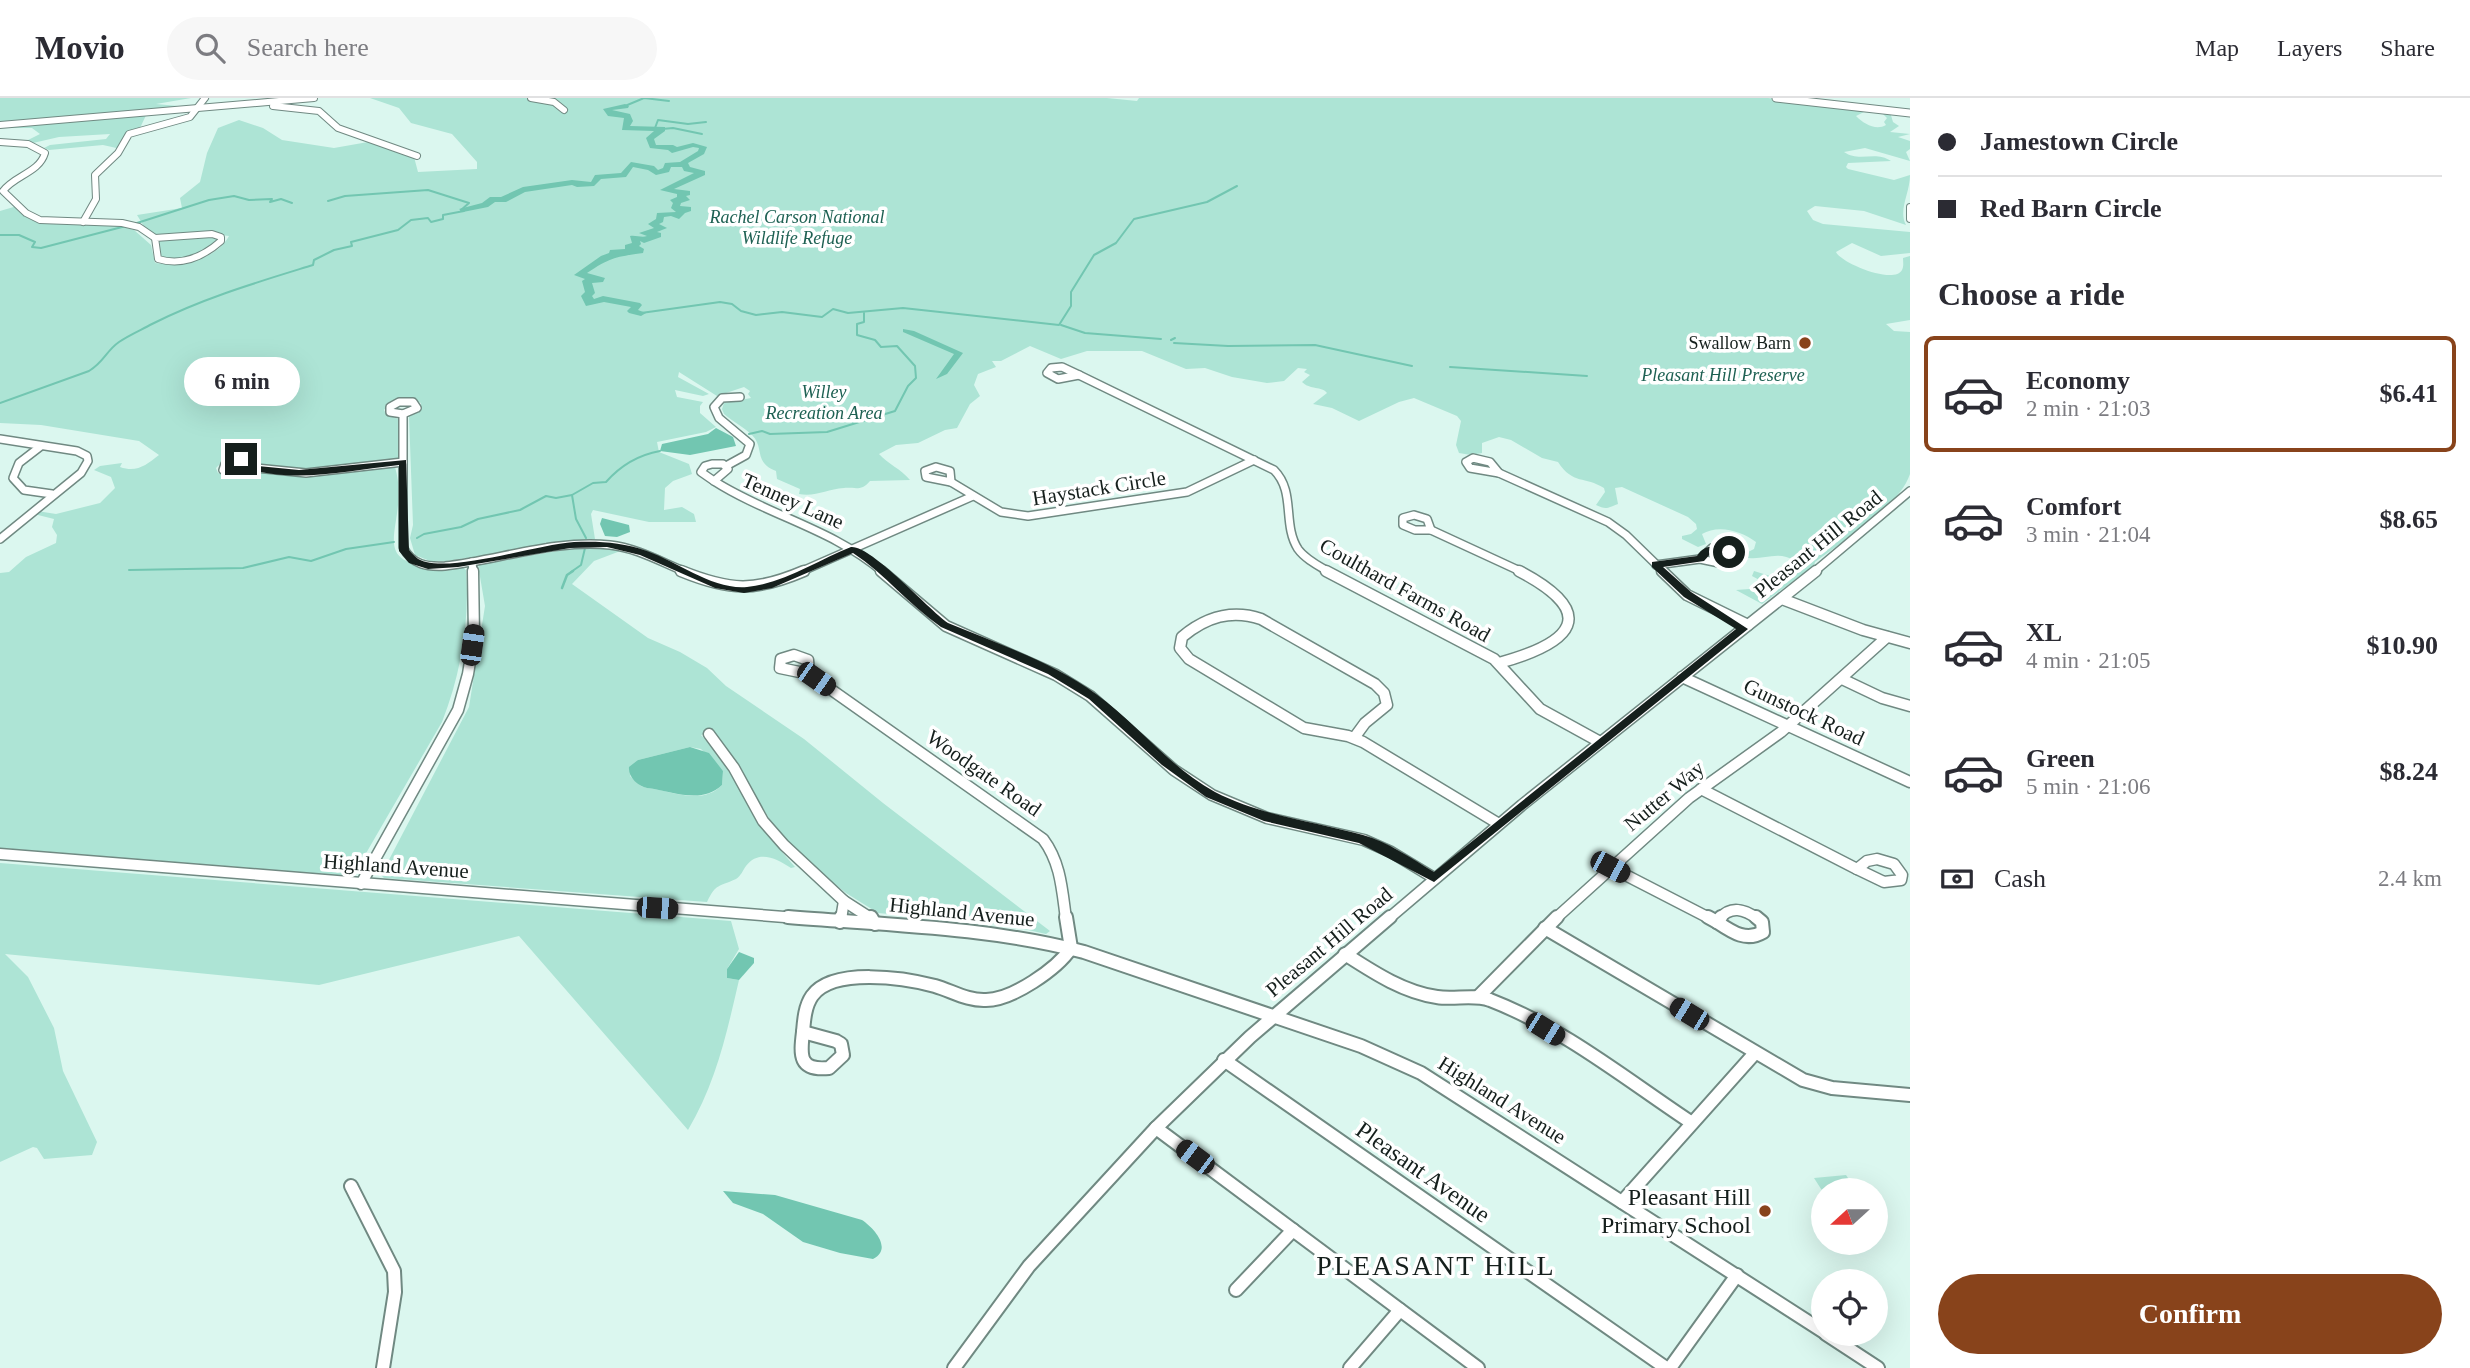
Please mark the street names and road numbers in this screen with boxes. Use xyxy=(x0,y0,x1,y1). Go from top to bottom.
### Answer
street label: Haystack Circle xyxy=(1031,466,1167,510)
street label: Tenney Lane xyxy=(738,468,848,534)
street label: Pleasant Hill Road xyxy=(1749,485,1887,603)
street label: Coulthard Farms Road xyxy=(1316,533,1495,647)
street label: Gunstock Road xyxy=(1740,674,1868,751)
street label: Woodgate Road xyxy=(922,725,1046,822)
street label: Nutter Way xyxy=(1619,755,1709,836)
street label: Highland Avenue xyxy=(322,849,470,883)
street label: Pleasant Hill Road xyxy=(1261,882,1397,1002)
street label: Highland Avenue xyxy=(888,892,1036,932)
street label: Highland Avenue xyxy=(1434,1051,1570,1149)
street label: Pleasant Avenue xyxy=(1351,1116,1495,1228)

